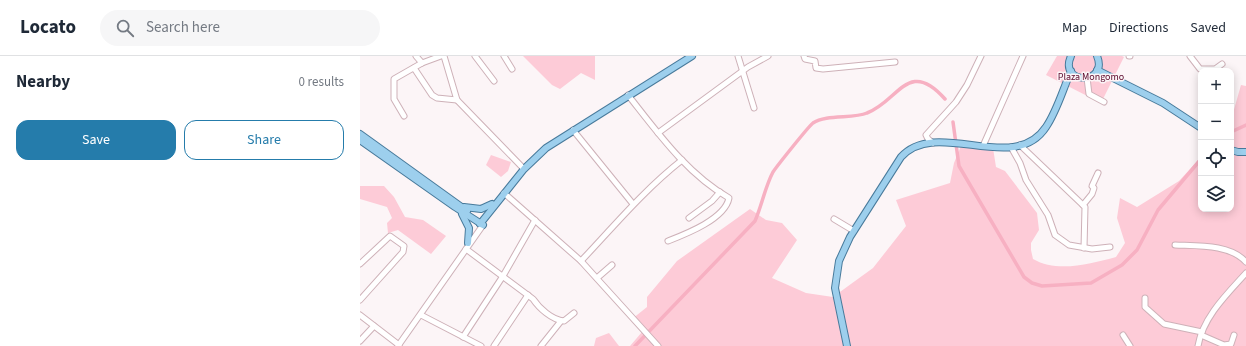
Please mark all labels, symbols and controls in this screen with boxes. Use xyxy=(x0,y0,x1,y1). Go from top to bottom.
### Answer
search box xyxy=(100,10,380,46)
text: Locato xyxy=(20,14,76,41)
icon: search xyxy=(114,17,136,39)
text: Search here xyxy=(146,17,220,38)
text: Map xyxy=(1062,18,1087,38)
text: Directions xyxy=(1109,18,1168,38)
text: Saved xyxy=(1190,18,1226,38)
map controls xyxy=(1198,68,1234,212)
button: + xyxy=(1198,68,1234,104)
text: Nearby xyxy=(16,70,70,94)
park label: Plaza Mongomo xyxy=(1058,70,1124,84)
text: 0 results xyxy=(299,73,344,91)
button: − xyxy=(1198,104,1234,140)
button: Save xyxy=(16,120,176,160)
button: Share xyxy=(184,120,344,160)
button: locate xyxy=(1198,140,1234,176)
button: layers xyxy=(1198,176,1234,212)

